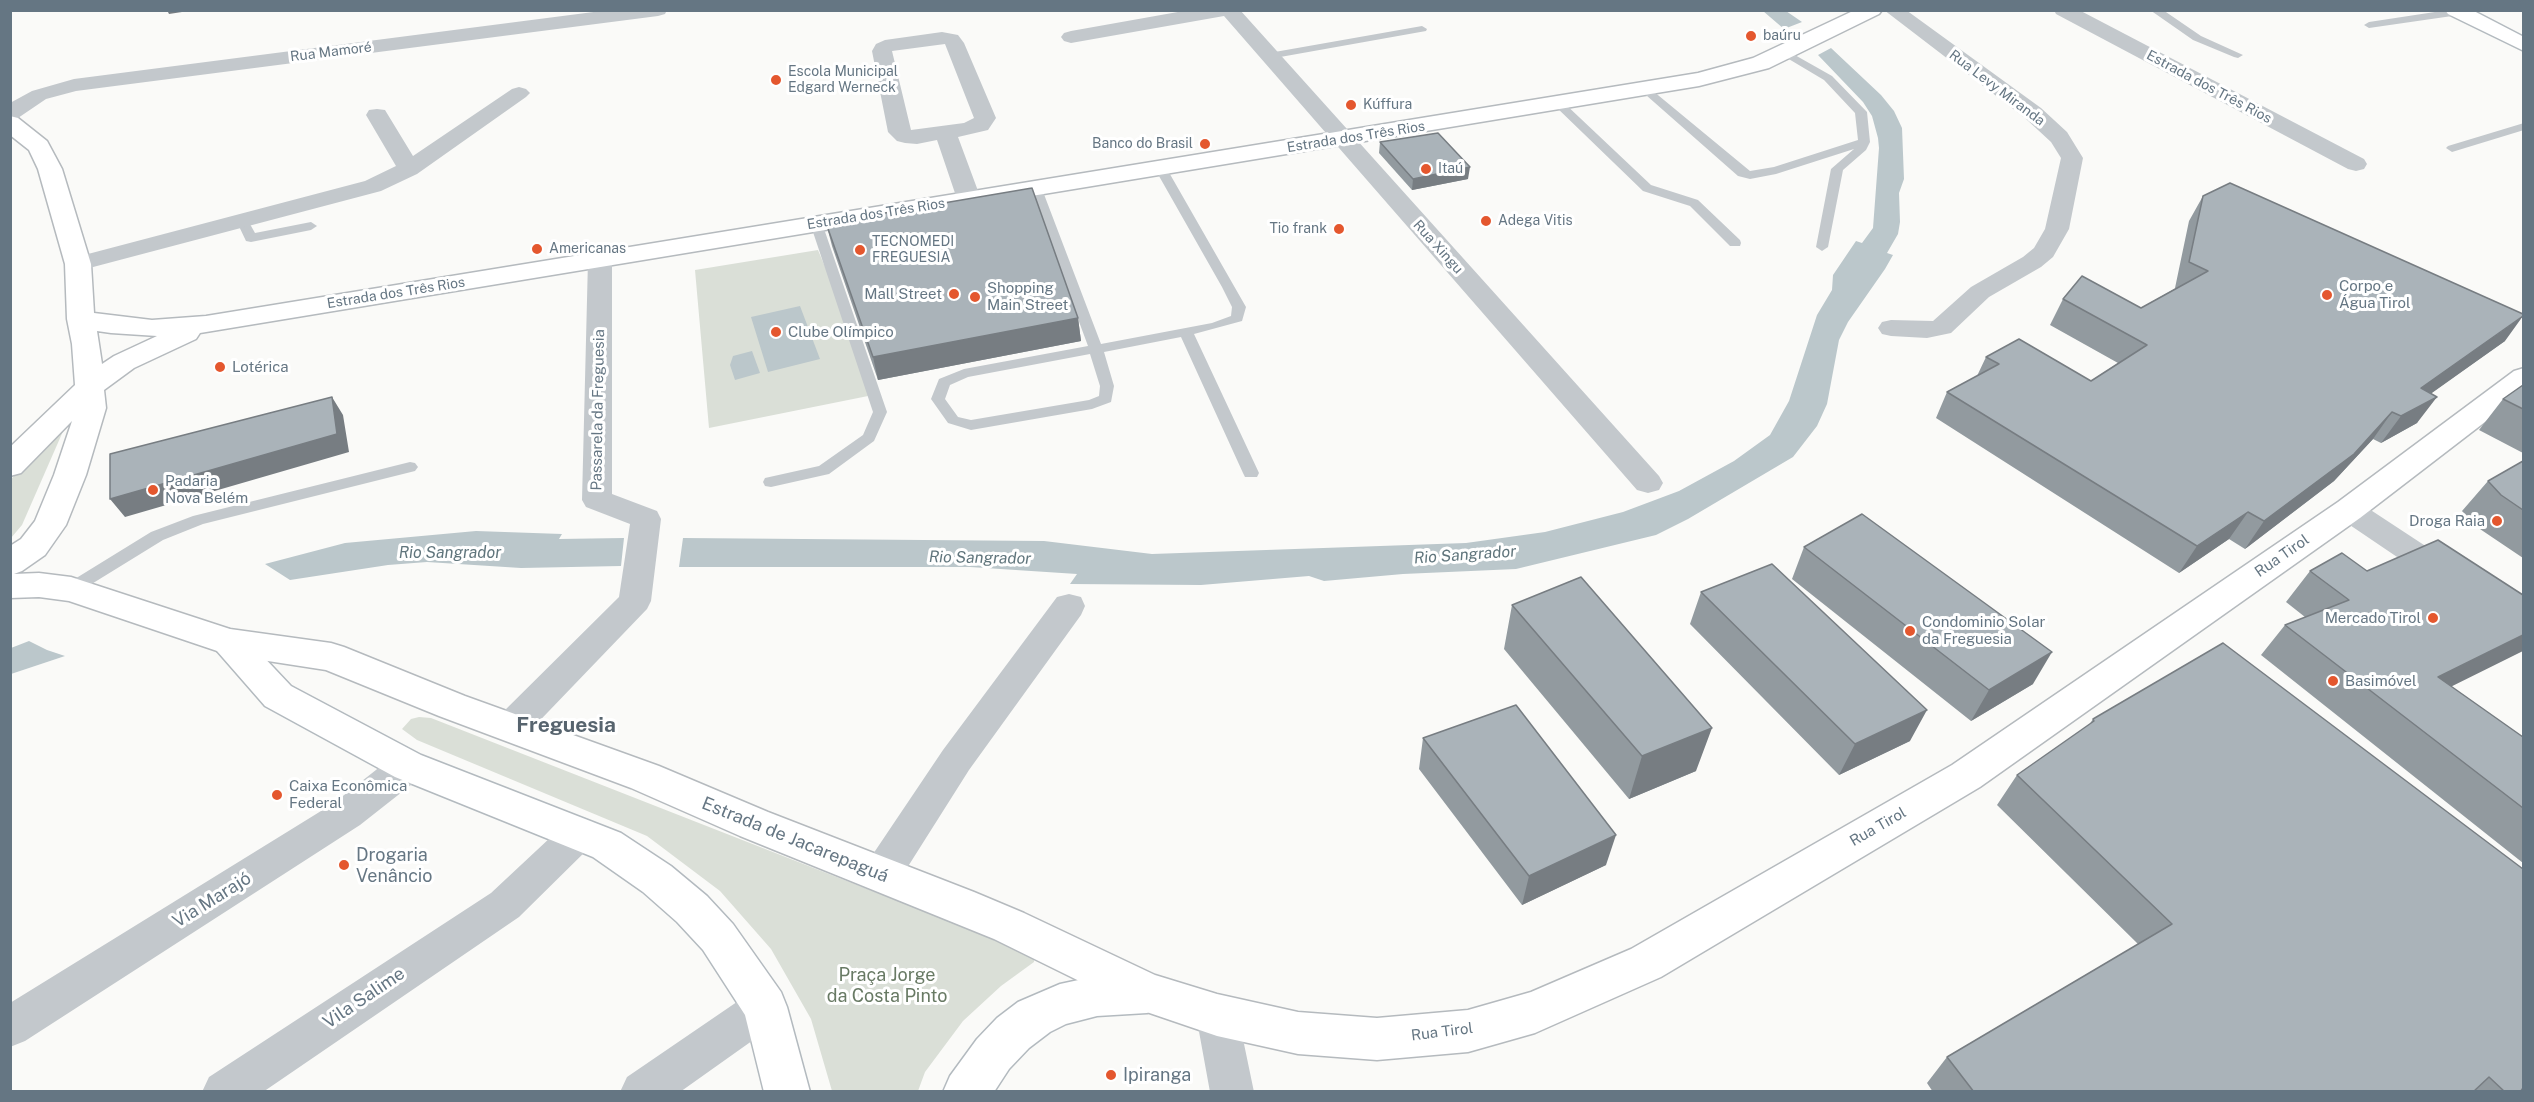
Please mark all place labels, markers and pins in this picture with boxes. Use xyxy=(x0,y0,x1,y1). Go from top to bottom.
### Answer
place label: baúru xyxy=(1763,28,1801,44)
marker: baúru xyxy=(1744,29,1758,43)
place label: Escola Municipal Edgard Werneck xyxy=(788,64,898,96)
marker: Escola Municipal Edgard Werneck xyxy=(769,73,783,87)
place label: Kúffura xyxy=(1363,97,1412,113)
marker: Kúffura xyxy=(1344,98,1358,112)
place label: Banco do Brasil xyxy=(1092,136,1193,152)
marker: Banco do Brasil xyxy=(1198,137,1212,151)
place label: Itaú xyxy=(1438,161,1463,177)
marker: Itaú xyxy=(1419,162,1433,176)
place label: Adega Vitis xyxy=(1498,213,1573,229)
marker: Adega Vitis xyxy=(1479,214,1493,228)
place label: Tio frank xyxy=(1269,221,1327,237)
marker: Tio frank xyxy=(1332,222,1346,236)
place label: TECNOMEDI FREGUESIA xyxy=(872,234,954,266)
place label: Americanas xyxy=(549,241,626,257)
marker: Americanas xyxy=(530,242,544,256)
marker: TECNOMEDI FREGUESIA xyxy=(853,243,867,257)
place label: Corpo e Água Tirol xyxy=(2339,277,2411,312)
place label: Shopping Main Street xyxy=(987,279,1068,314)
place label: Mall Street xyxy=(864,285,942,303)
marker: Mall Street xyxy=(947,287,961,301)
marker: Corpo e Água Tirol xyxy=(2320,288,2334,302)
marker: Shopping Main Street xyxy=(968,290,982,304)
place label: Clube Olímpico xyxy=(788,323,894,341)
marker: Clube Olímpico xyxy=(769,325,783,339)
place label: Lotérica xyxy=(232,358,289,376)
marker: Lotérica xyxy=(213,360,227,374)
place label: Padaria Nova Belém xyxy=(165,472,248,507)
marker: Padaria Nova Belém xyxy=(146,483,160,497)
place label: Droga Raia xyxy=(2409,512,2485,530)
marker: Droga Raia xyxy=(2490,514,2504,528)
place label: Mercado Tirol xyxy=(2325,609,2421,627)
marker: Mercado Tirol xyxy=(2426,611,2440,625)
place label: Condominio Solar da Freguesia xyxy=(1922,613,2045,648)
marker: Condominio Solar da Freguesia xyxy=(1903,624,1917,638)
place label: Basimóvel xyxy=(2345,672,2416,690)
marker: Basimóvel xyxy=(2326,674,2340,688)
place label: Caixa Econômica Federal xyxy=(289,777,407,812)
marker: Caixa Econômica Federal xyxy=(270,788,284,802)
place label: Drogaria Venâncio xyxy=(356,844,432,886)
marker: Drogaria Venâncio xyxy=(337,858,351,872)
place label: Ipiranga xyxy=(1123,1064,1191,1086)
marker: Ipiranga xyxy=(1104,1068,1118,1082)

